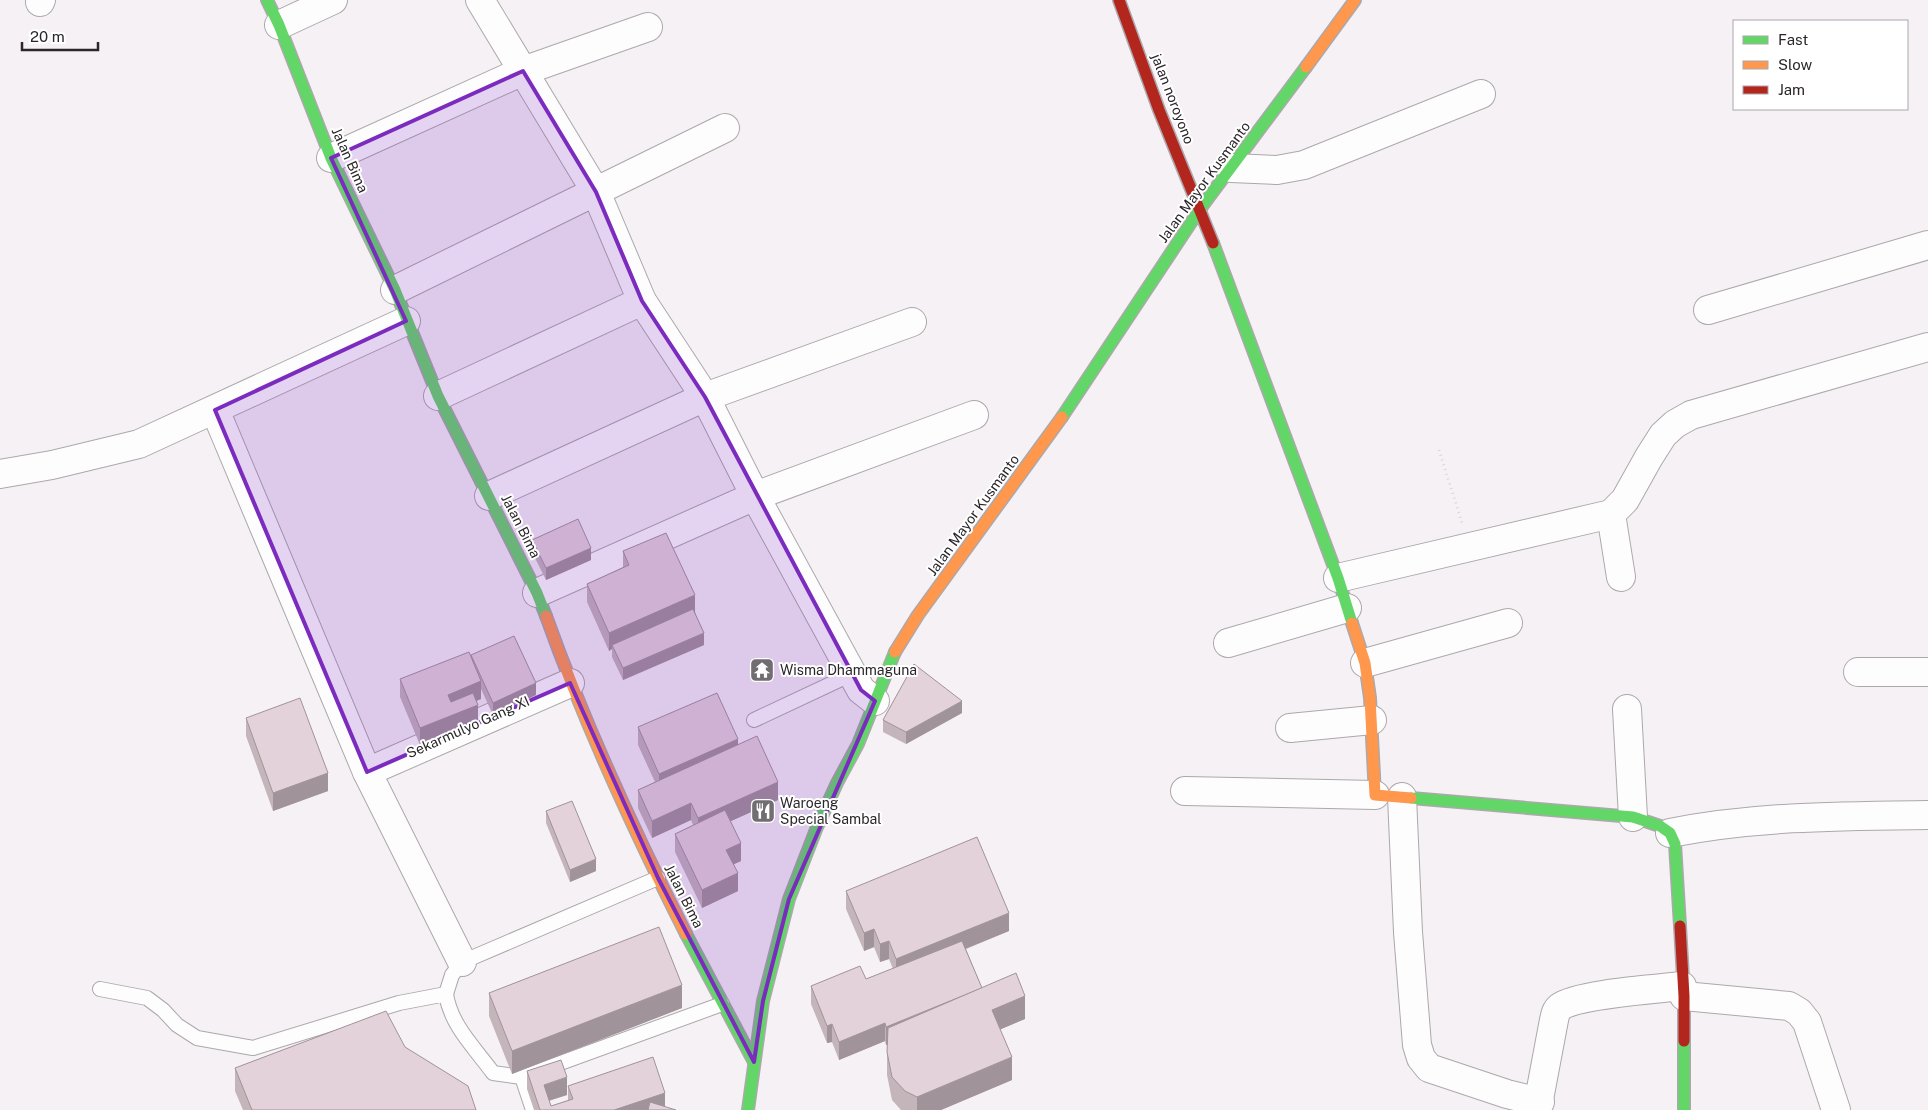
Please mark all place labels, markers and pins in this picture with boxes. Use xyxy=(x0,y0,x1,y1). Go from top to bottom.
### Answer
temple icon: Wisma Dhammaguna xyxy=(749,657,775,683)
place label: Wisma Dhammaguna xyxy=(780,662,917,678)
place label: Waroeng Special Sambal xyxy=(780,795,881,827)
restaurant icon: Waroeng Special Sambal xyxy=(750,798,776,824)

